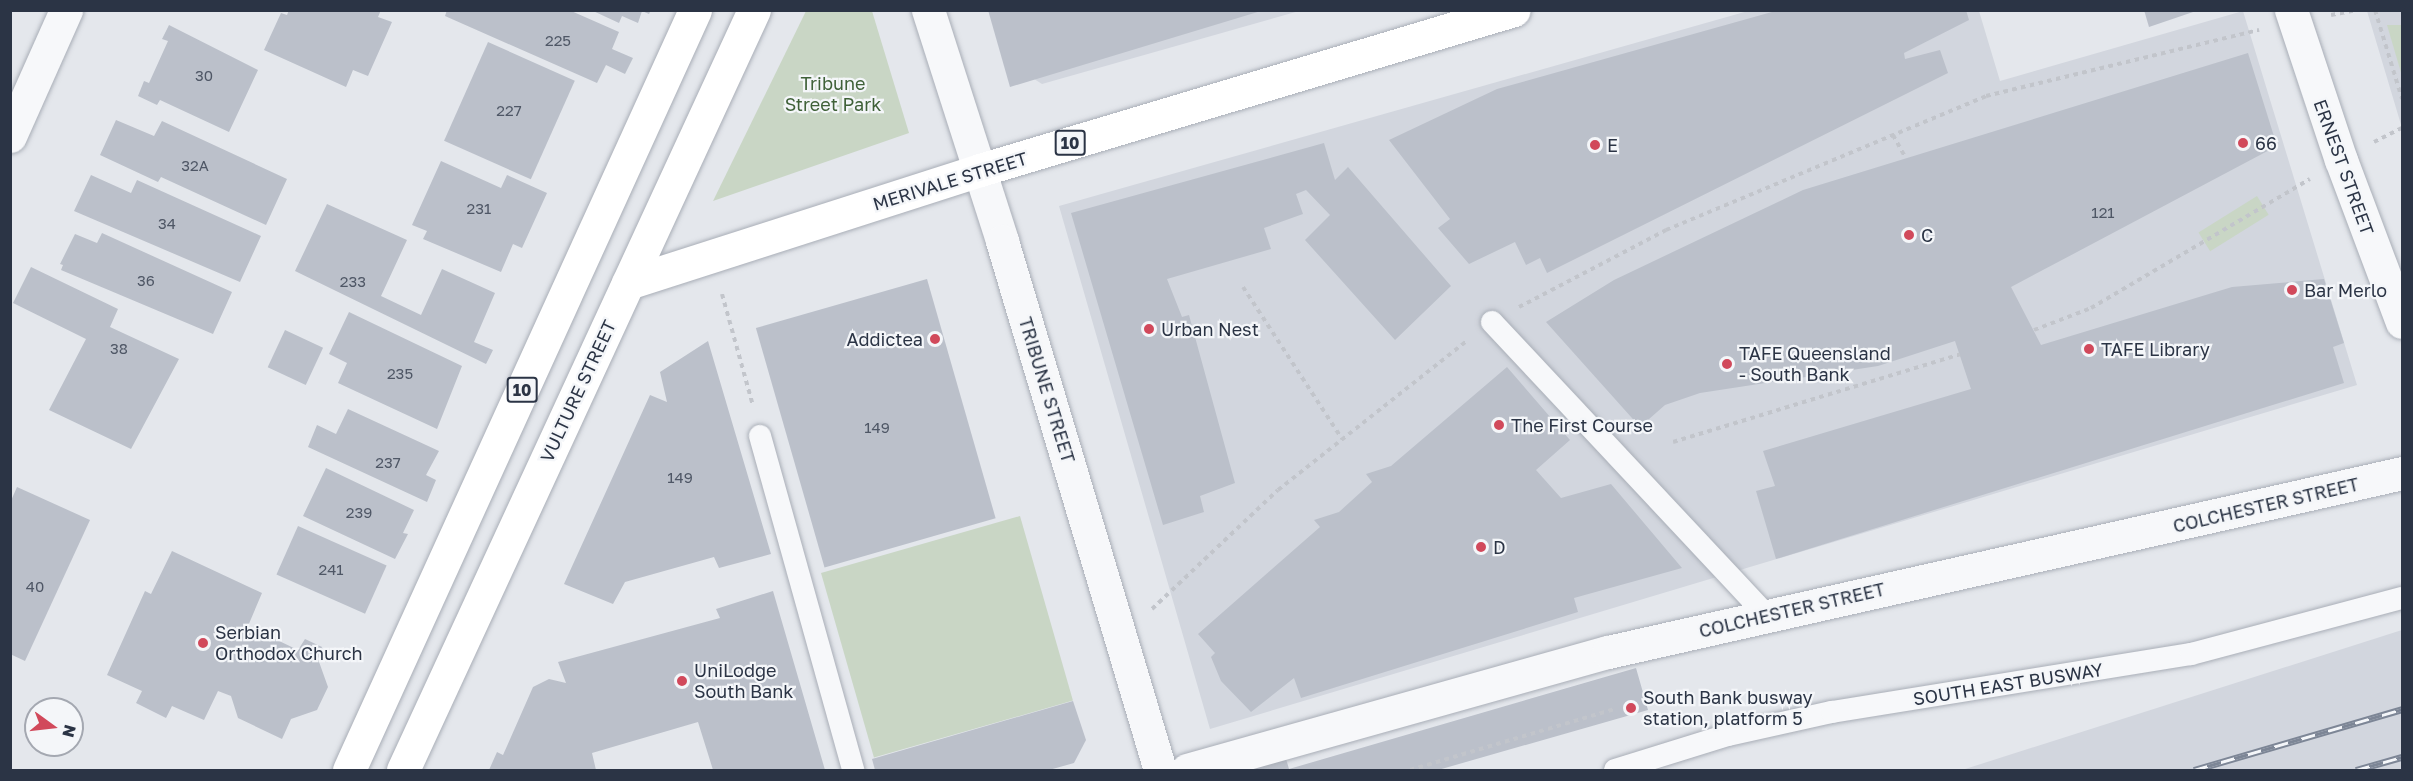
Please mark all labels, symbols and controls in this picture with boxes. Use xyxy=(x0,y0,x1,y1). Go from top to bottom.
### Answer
house number: 225 xyxy=(545,32,571,50)
house number: 30 xyxy=(195,67,213,85)
park label: Tribune Street Park xyxy=(785,73,881,116)
street label: ERNEST STREET xyxy=(2309,96,2379,238)
house number: 227 xyxy=(496,102,522,120)
road number: 10 xyxy=(1054,130,1086,156)
place label: 66 xyxy=(2255,132,2277,154)
place label: E xyxy=(1607,134,1618,156)
marker: 66 xyxy=(2236,136,2250,150)
marker: E xyxy=(1588,138,1602,152)
street label: MERIVALE STREET xyxy=(870,147,1030,215)
house number: 32A xyxy=(181,157,209,175)
house number: 231 xyxy=(467,200,491,218)
house number: 121 xyxy=(2091,204,2115,222)
house number: 34 xyxy=(158,215,176,233)
place label: C xyxy=(1921,224,1933,246)
marker: C xyxy=(1902,228,1916,242)
house number: 36 xyxy=(137,272,155,290)
house number: 233 xyxy=(340,273,366,291)
place label: Bar Merlo xyxy=(2304,279,2387,301)
marker: Bar Merlo xyxy=(2285,283,2299,297)
street label: TRIBUNE STREET xyxy=(1015,314,1079,466)
street label: VULTURE STREET xyxy=(536,317,620,465)
place label: Urban Nest xyxy=(1161,318,1259,340)
marker: Urban Nest xyxy=(1142,322,1156,336)
place label: Addictea xyxy=(847,328,923,350)
marker: Addictea xyxy=(928,332,942,346)
place label: TAFE Library xyxy=(2101,338,2210,360)
house number: 38 xyxy=(110,340,128,358)
marker: TAFE Library xyxy=(2082,342,2096,356)
place label: TAFE Queensland - South Bank xyxy=(1739,343,1891,386)
marker: TAFE Queensland - South Bank xyxy=(1720,357,1734,371)
house number: 235 xyxy=(387,365,413,383)
road number: 10 xyxy=(506,377,538,403)
place label: The First Course xyxy=(1511,414,1653,436)
marker: The First Course xyxy=(1492,418,1506,432)
house number: 149 xyxy=(864,419,890,437)
house number: 237 xyxy=(375,454,401,472)
house number: 149 xyxy=(667,469,693,487)
street label: COLCHESTER STREET xyxy=(2171,473,2361,537)
house number: 239 xyxy=(346,504,372,522)
place label: D xyxy=(1493,536,1506,558)
marker: D xyxy=(1474,540,1488,554)
house number: 241 xyxy=(318,561,344,579)
house number: 40 xyxy=(26,578,44,596)
street label: COLCHESTER STREET xyxy=(1697,578,1887,642)
place label: Serbian Orthodox Church xyxy=(215,622,363,664)
marker: Serbian Orthodox Church xyxy=(196,636,210,650)
street label: SOUTH EAST BUSWAY xyxy=(1912,658,2104,710)
place label: UniLodge South Bank xyxy=(694,660,793,702)
marker: UniLodge South Bank xyxy=(675,674,689,688)
place label: South Bank busway station, platform 5 xyxy=(1643,687,1813,730)
north arrow xyxy=(24,697,84,757)
marker: South Bank busway station, platform 5 xyxy=(1624,701,1638,715)
text: N xyxy=(58,723,81,740)

